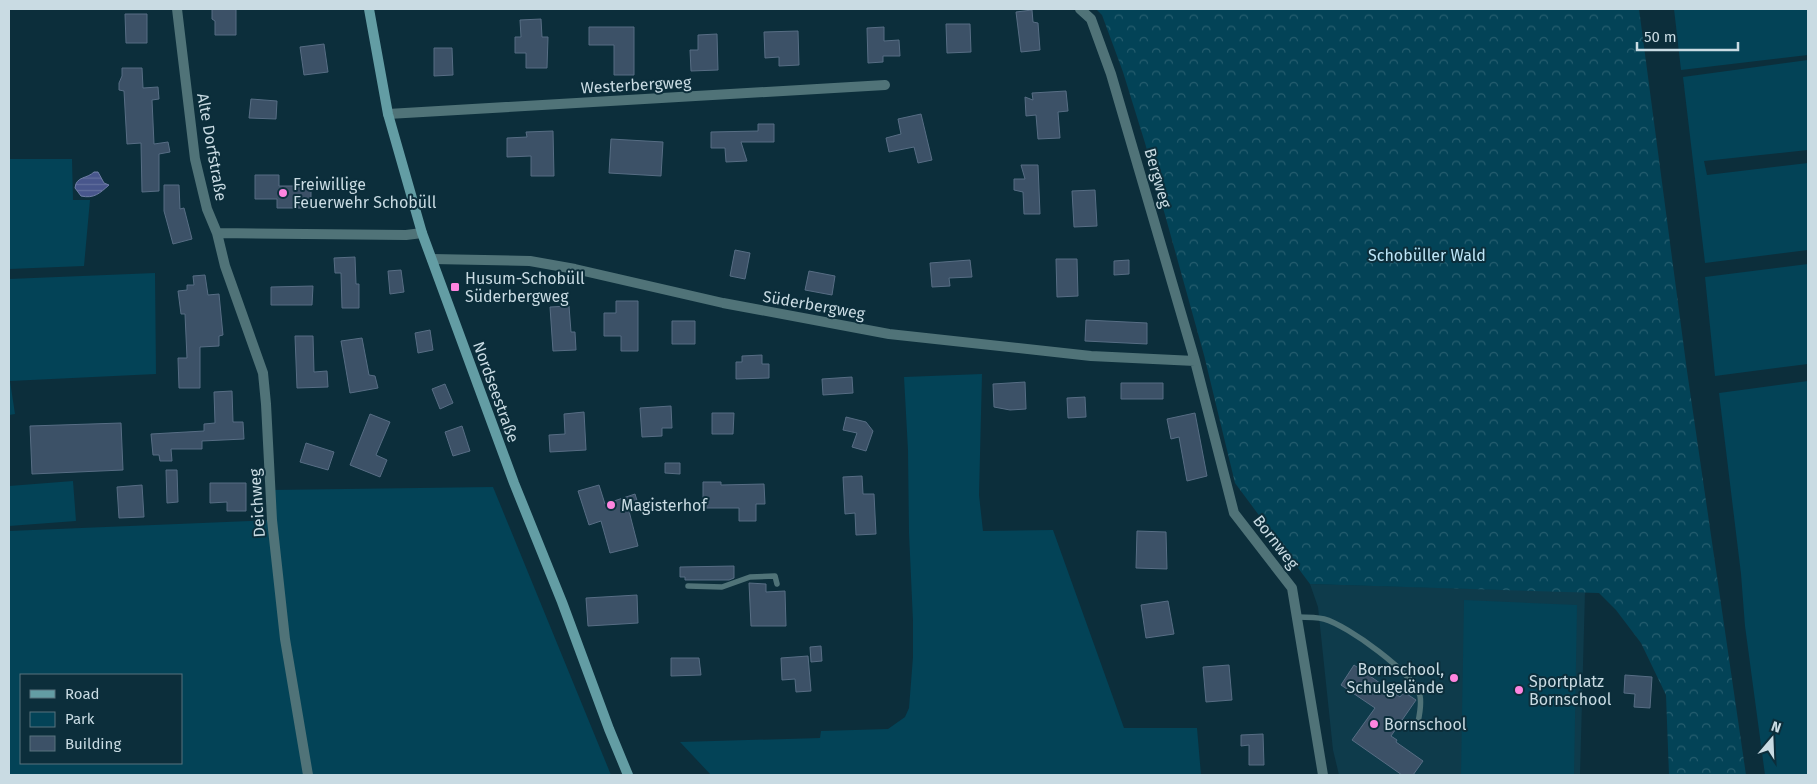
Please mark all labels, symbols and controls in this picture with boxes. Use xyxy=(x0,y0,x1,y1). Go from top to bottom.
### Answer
scale bar xyxy=(1637,20,1738,52)
text: 50 m xyxy=(1644,28,1677,46)
street label: Westerbergweg xyxy=(580,73,692,97)
street label: Alte Dorfstraße xyxy=(193,92,231,202)
street label: Bergweg xyxy=(1140,146,1176,211)
place label: Freiwillige Feuerwehr Schobüll xyxy=(293,175,437,212)
marker: Freiwillige Feuerwehr Schobüll xyxy=(277,187,289,199)
park label: Schobüller Wald xyxy=(1368,246,1486,265)
place label: Husum-Schobüll Süderbergweg xyxy=(465,269,585,306)
marker: Husum-Schobüll Süderbergweg xyxy=(449,281,461,293)
street label: Süderbergweg xyxy=(761,287,867,323)
street label: Nordseestraße xyxy=(469,339,523,445)
street label: Deichweg xyxy=(245,467,269,538)
place label: Magisterhof xyxy=(621,496,708,515)
marker: Magisterhof xyxy=(605,499,617,511)
street label: Bornweg xyxy=(1249,511,1303,573)
place label: Bornschool, Schulgelände xyxy=(1346,660,1444,697)
marker: Bornschool, Schulgelände xyxy=(1448,672,1460,684)
place label: Sportplatz Bornschool xyxy=(1529,672,1612,709)
legend xyxy=(20,674,182,764)
marker: Sportplatz Bornschool xyxy=(1513,684,1525,696)
text: Road xyxy=(65,685,100,703)
text: Park xyxy=(65,710,95,728)
north arrow xyxy=(1747,714,1797,764)
place label: Bornschool xyxy=(1384,715,1467,734)
marker: Bornschool xyxy=(1368,718,1380,730)
text: N xyxy=(1769,718,1783,737)
text: Building xyxy=(65,735,121,753)

